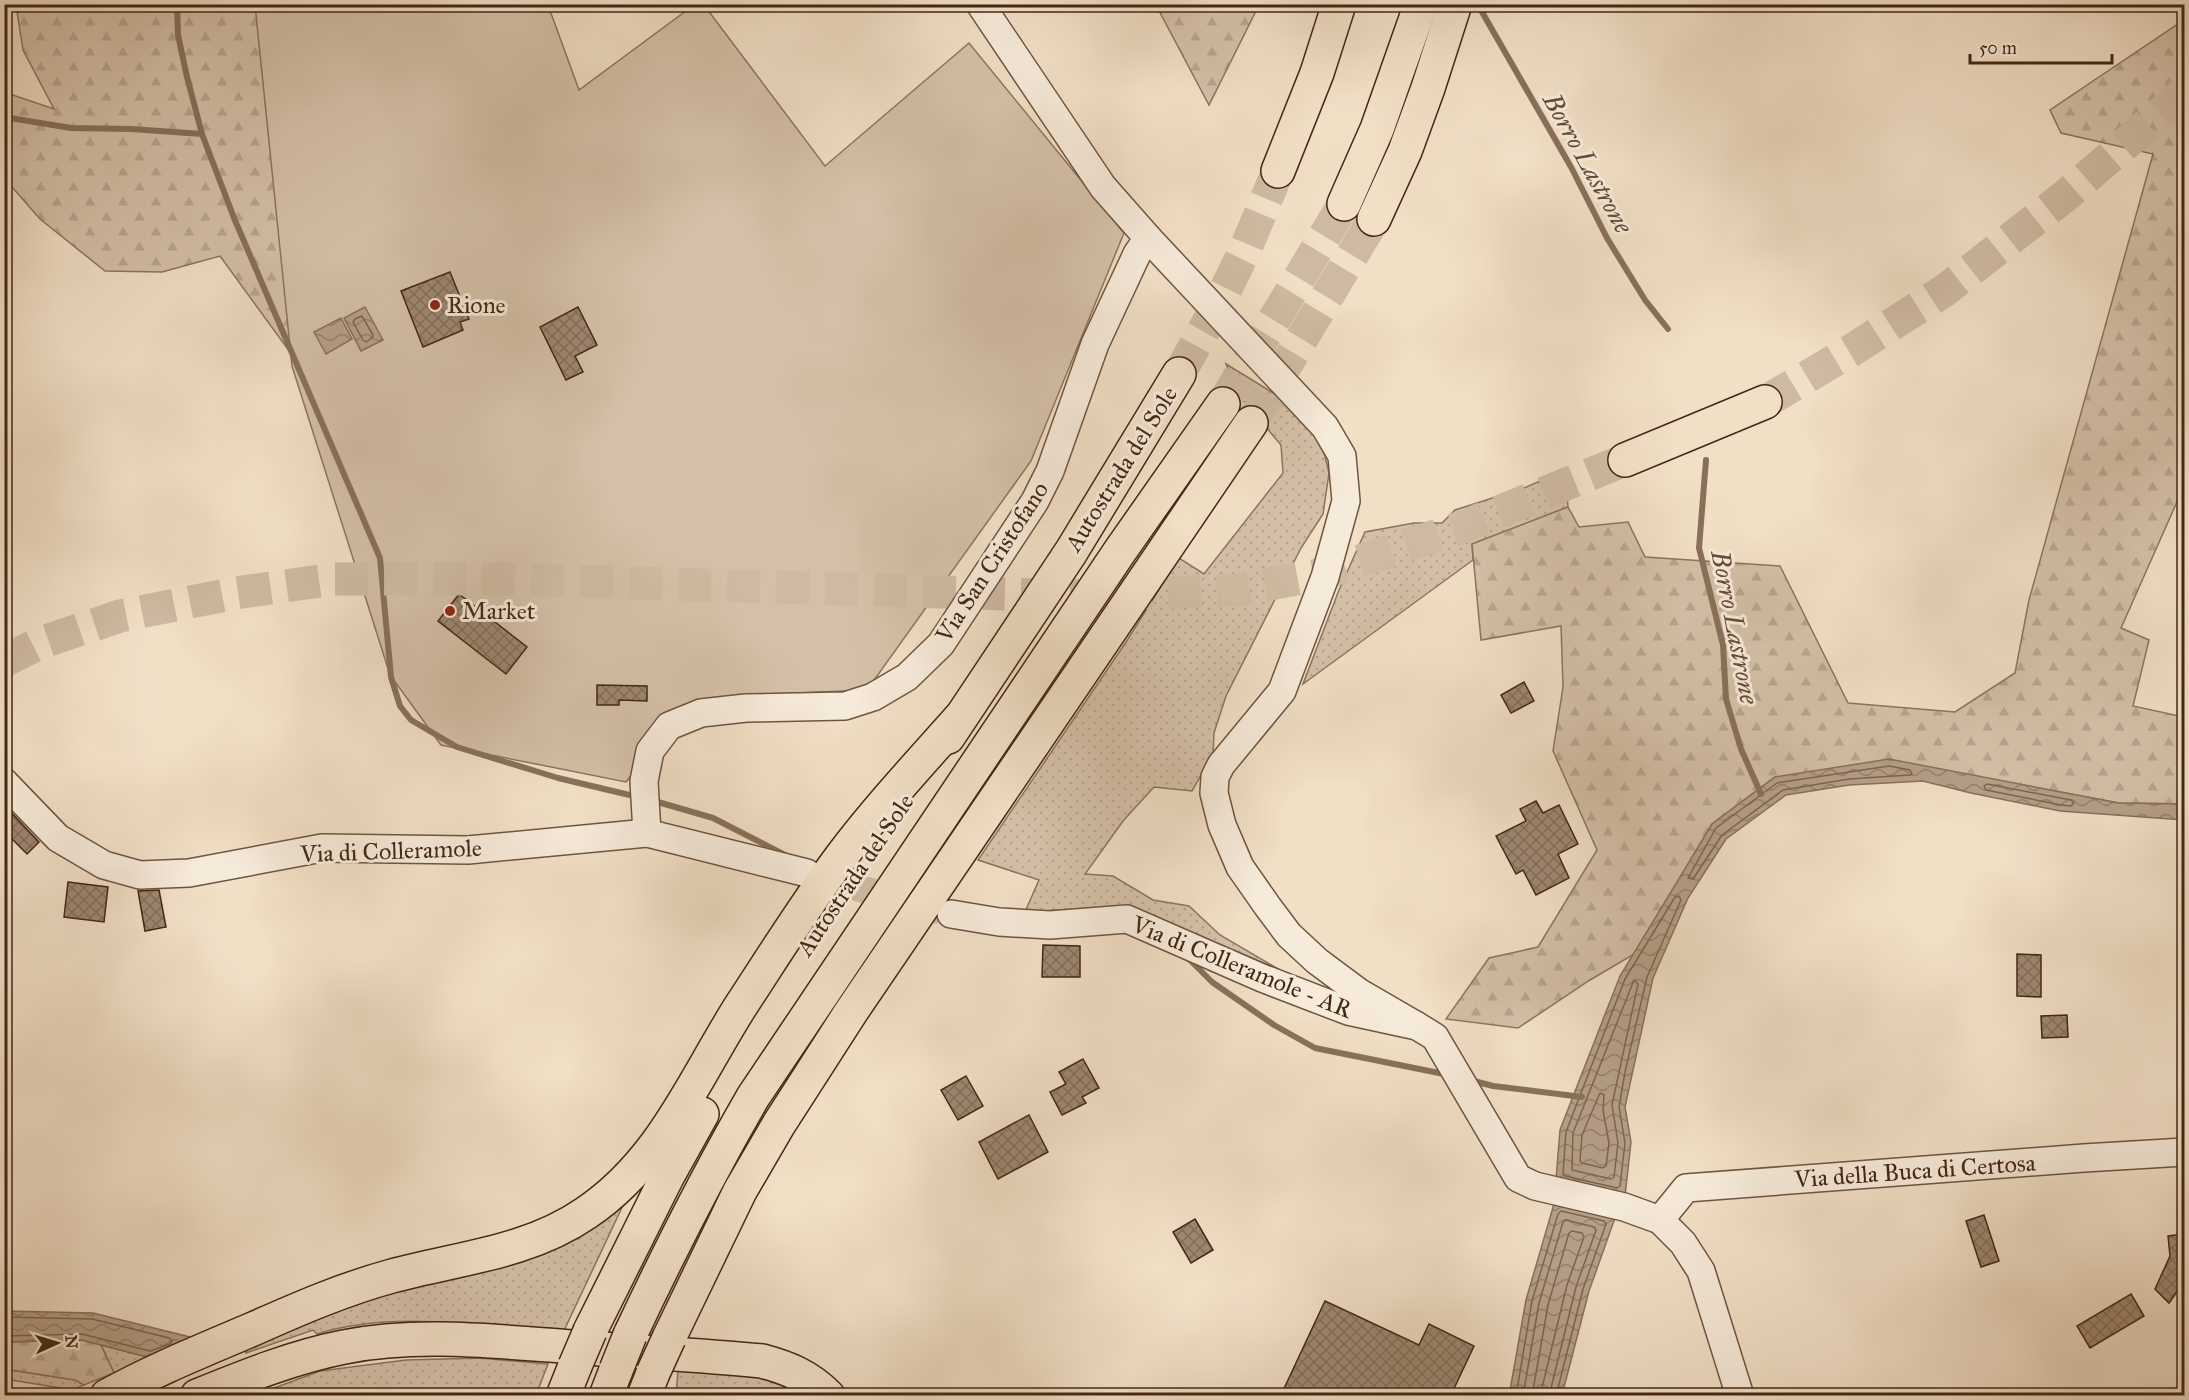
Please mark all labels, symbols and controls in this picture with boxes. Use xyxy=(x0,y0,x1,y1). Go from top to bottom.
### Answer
scale bar xyxy=(1970,27,2112,65)
text: 50 m xyxy=(1979,37,2017,59)
water label: Borro Lastrone xyxy=(1536,86,1640,240)
place label: Rione xyxy=(447,290,506,320)
marker: Rione xyxy=(428,298,442,312)
street label: Autostrada del Sole xyxy=(1058,381,1184,558)
street label: Via San Cristofano xyxy=(928,476,1055,649)
water label: Borro Lastrone xyxy=(1704,547,1766,708)
place label: Market xyxy=(462,596,536,626)
marker: Market xyxy=(443,604,457,618)
street label: Autostrada del Sole xyxy=(789,788,920,963)
street label: Via di Colleramole xyxy=(299,833,482,869)
street label: Via di Colleramole - AR xyxy=(1127,909,1358,1025)
street label: Via della Buca di Certosa xyxy=(1792,1148,2038,1194)
north arrow xyxy=(27,1313,87,1373)
text: N xyxy=(62,1335,81,1350)

